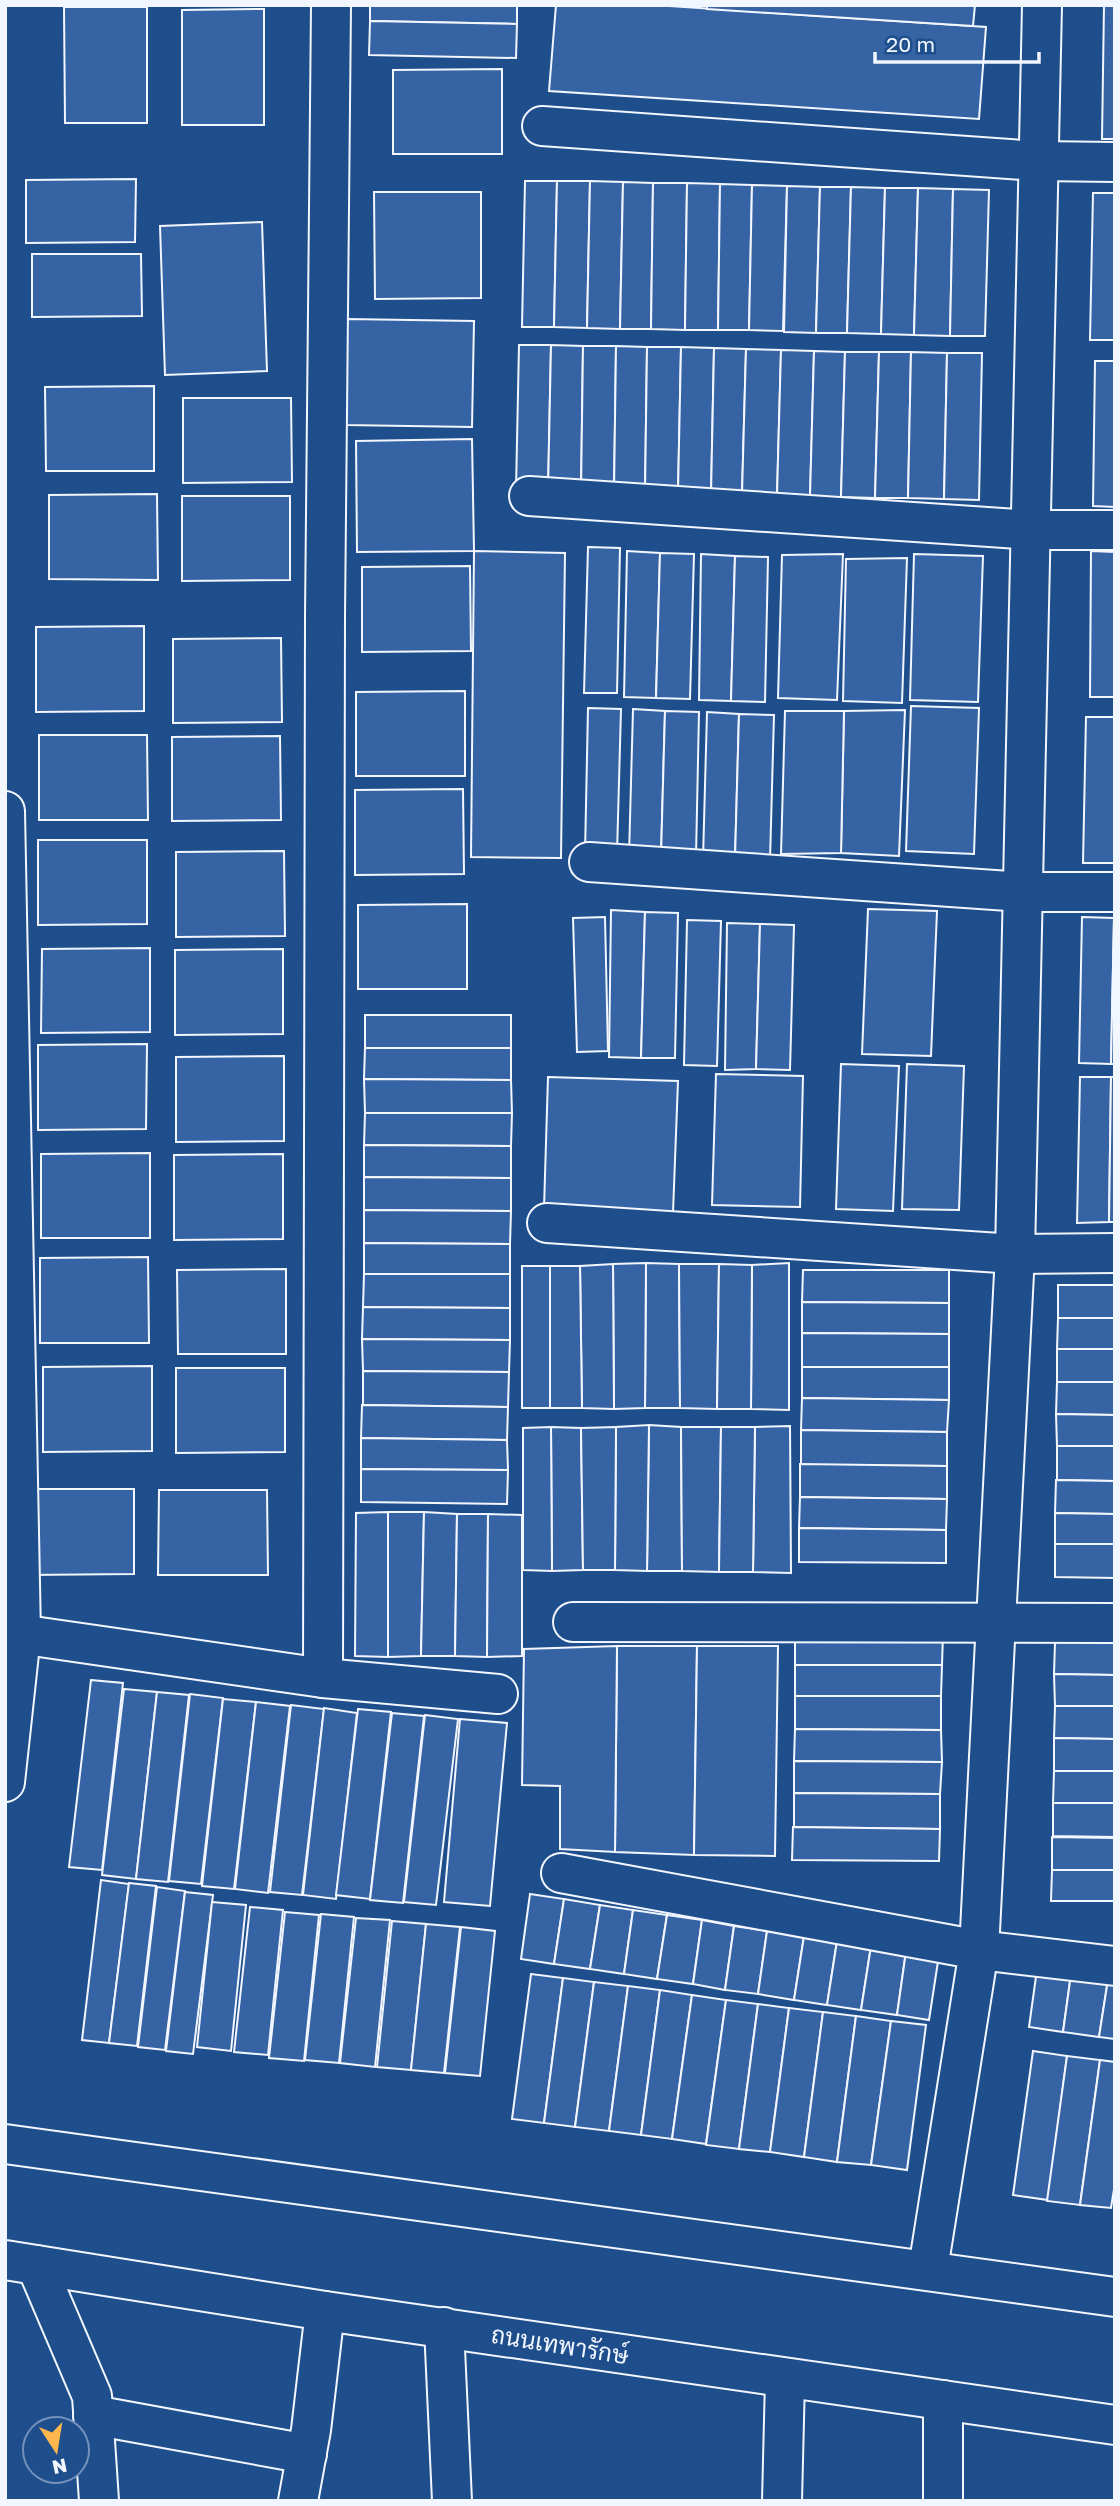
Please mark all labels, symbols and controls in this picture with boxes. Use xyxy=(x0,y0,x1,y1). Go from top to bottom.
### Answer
scale bar xyxy=(875,21,1040,65)
text: 20 m xyxy=(886,31,935,57)
street label: ถนนเทพารักษ์ xyxy=(489,2319,631,2369)
north arrow xyxy=(21,2415,91,2485)
text: N xyxy=(50,2454,69,2480)

